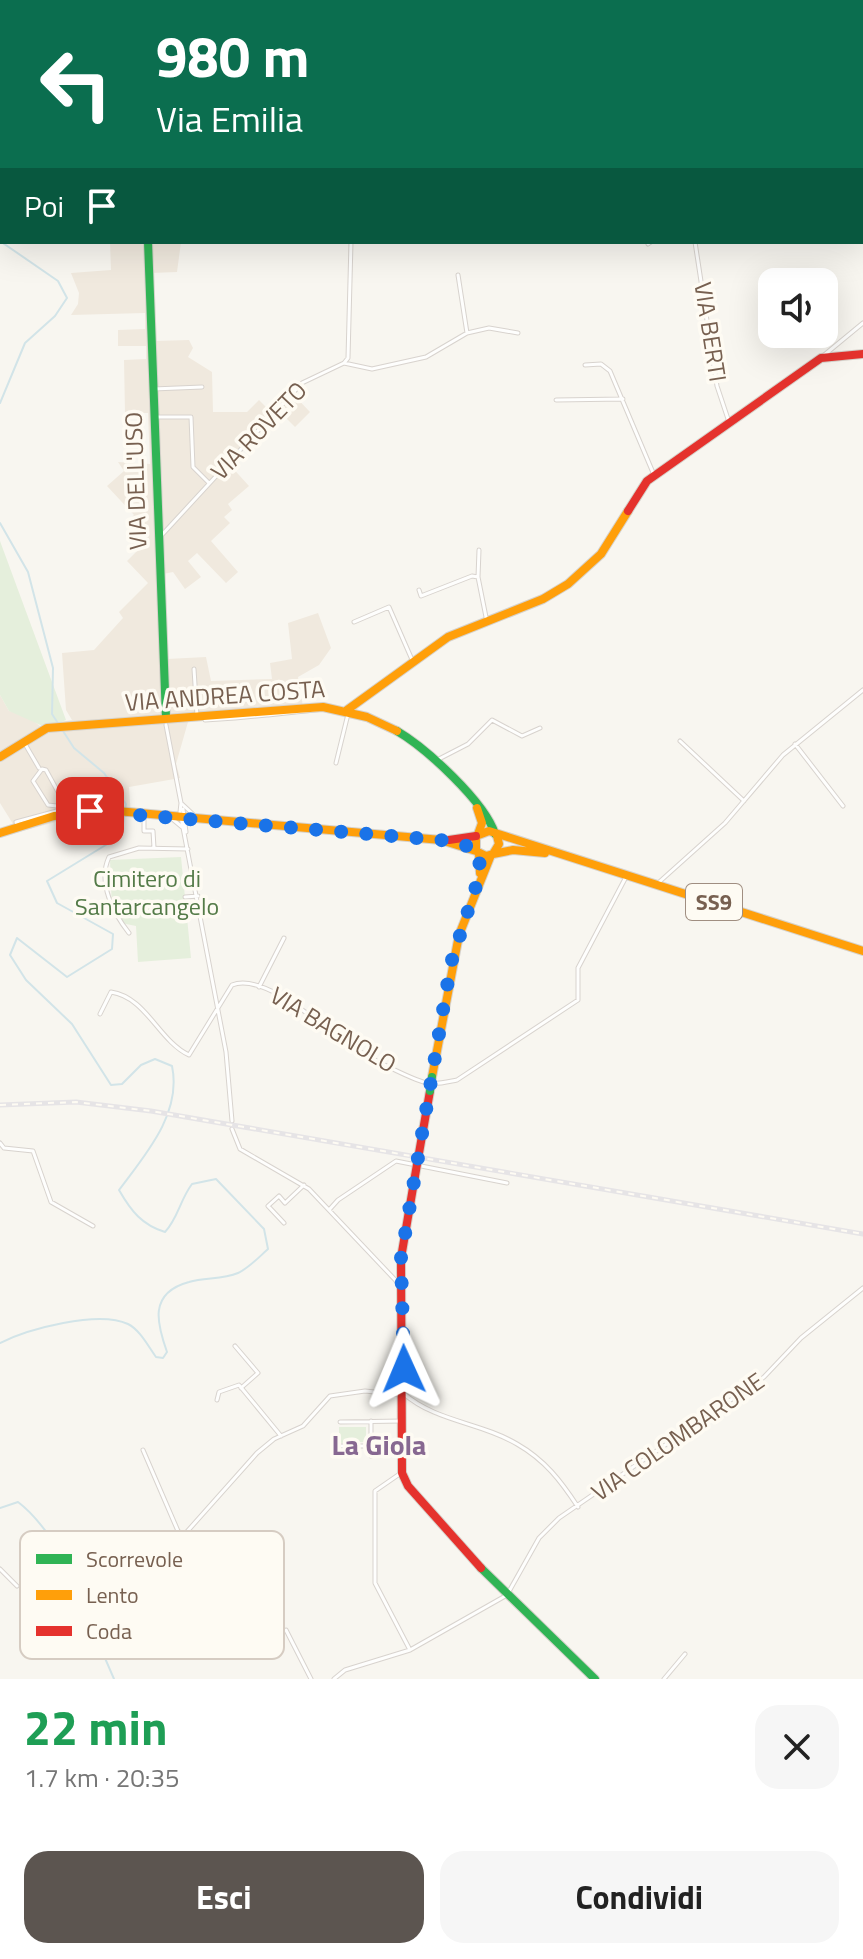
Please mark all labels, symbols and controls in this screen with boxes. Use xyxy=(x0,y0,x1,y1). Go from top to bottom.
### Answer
text: 980 m xyxy=(156,14,309,99)
icon: left xyxy=(24,32,128,136)
text: Via Emilia xyxy=(156,91,303,146)
text: Poi xyxy=(24,183,64,229)
icon: arrive xyxy=(80,184,124,228)
map controls xyxy=(758,268,838,348)
button: sound xyxy=(758,268,838,348)
street label: VIA BERTI xyxy=(685,279,737,384)
street label: VIA ROVETO xyxy=(202,373,315,488)
street label: VIA DELL'USO xyxy=(115,411,155,551)
street label: VIA ANDREA COSTA xyxy=(124,670,326,720)
pin xyxy=(56,777,124,845)
icon: arrive xyxy=(68,789,112,833)
park label: Cimitero di Santarcangelo xyxy=(75,860,219,924)
road number: SS9 xyxy=(686,884,742,920)
street label: VIA BAGNOLO xyxy=(263,977,404,1081)
position arrow xyxy=(362,1327,446,1411)
street label: VIA COLOMBARONE xyxy=(584,1363,771,1509)
district label: La Giola xyxy=(332,1423,426,1466)
legend xyxy=(20,1531,284,1659)
text: Scorrevole xyxy=(86,1542,183,1576)
text: Lento xyxy=(86,1578,139,1612)
text: Coda xyxy=(86,1614,132,1648)
text: 22 min xyxy=(24,1691,168,1764)
button: close xyxy=(755,1705,839,1789)
text: 1.7 km · 20:35 xyxy=(24,1758,180,1797)
button: Esci xyxy=(24,1851,424,1943)
button: Condividi xyxy=(440,1851,839,1943)

